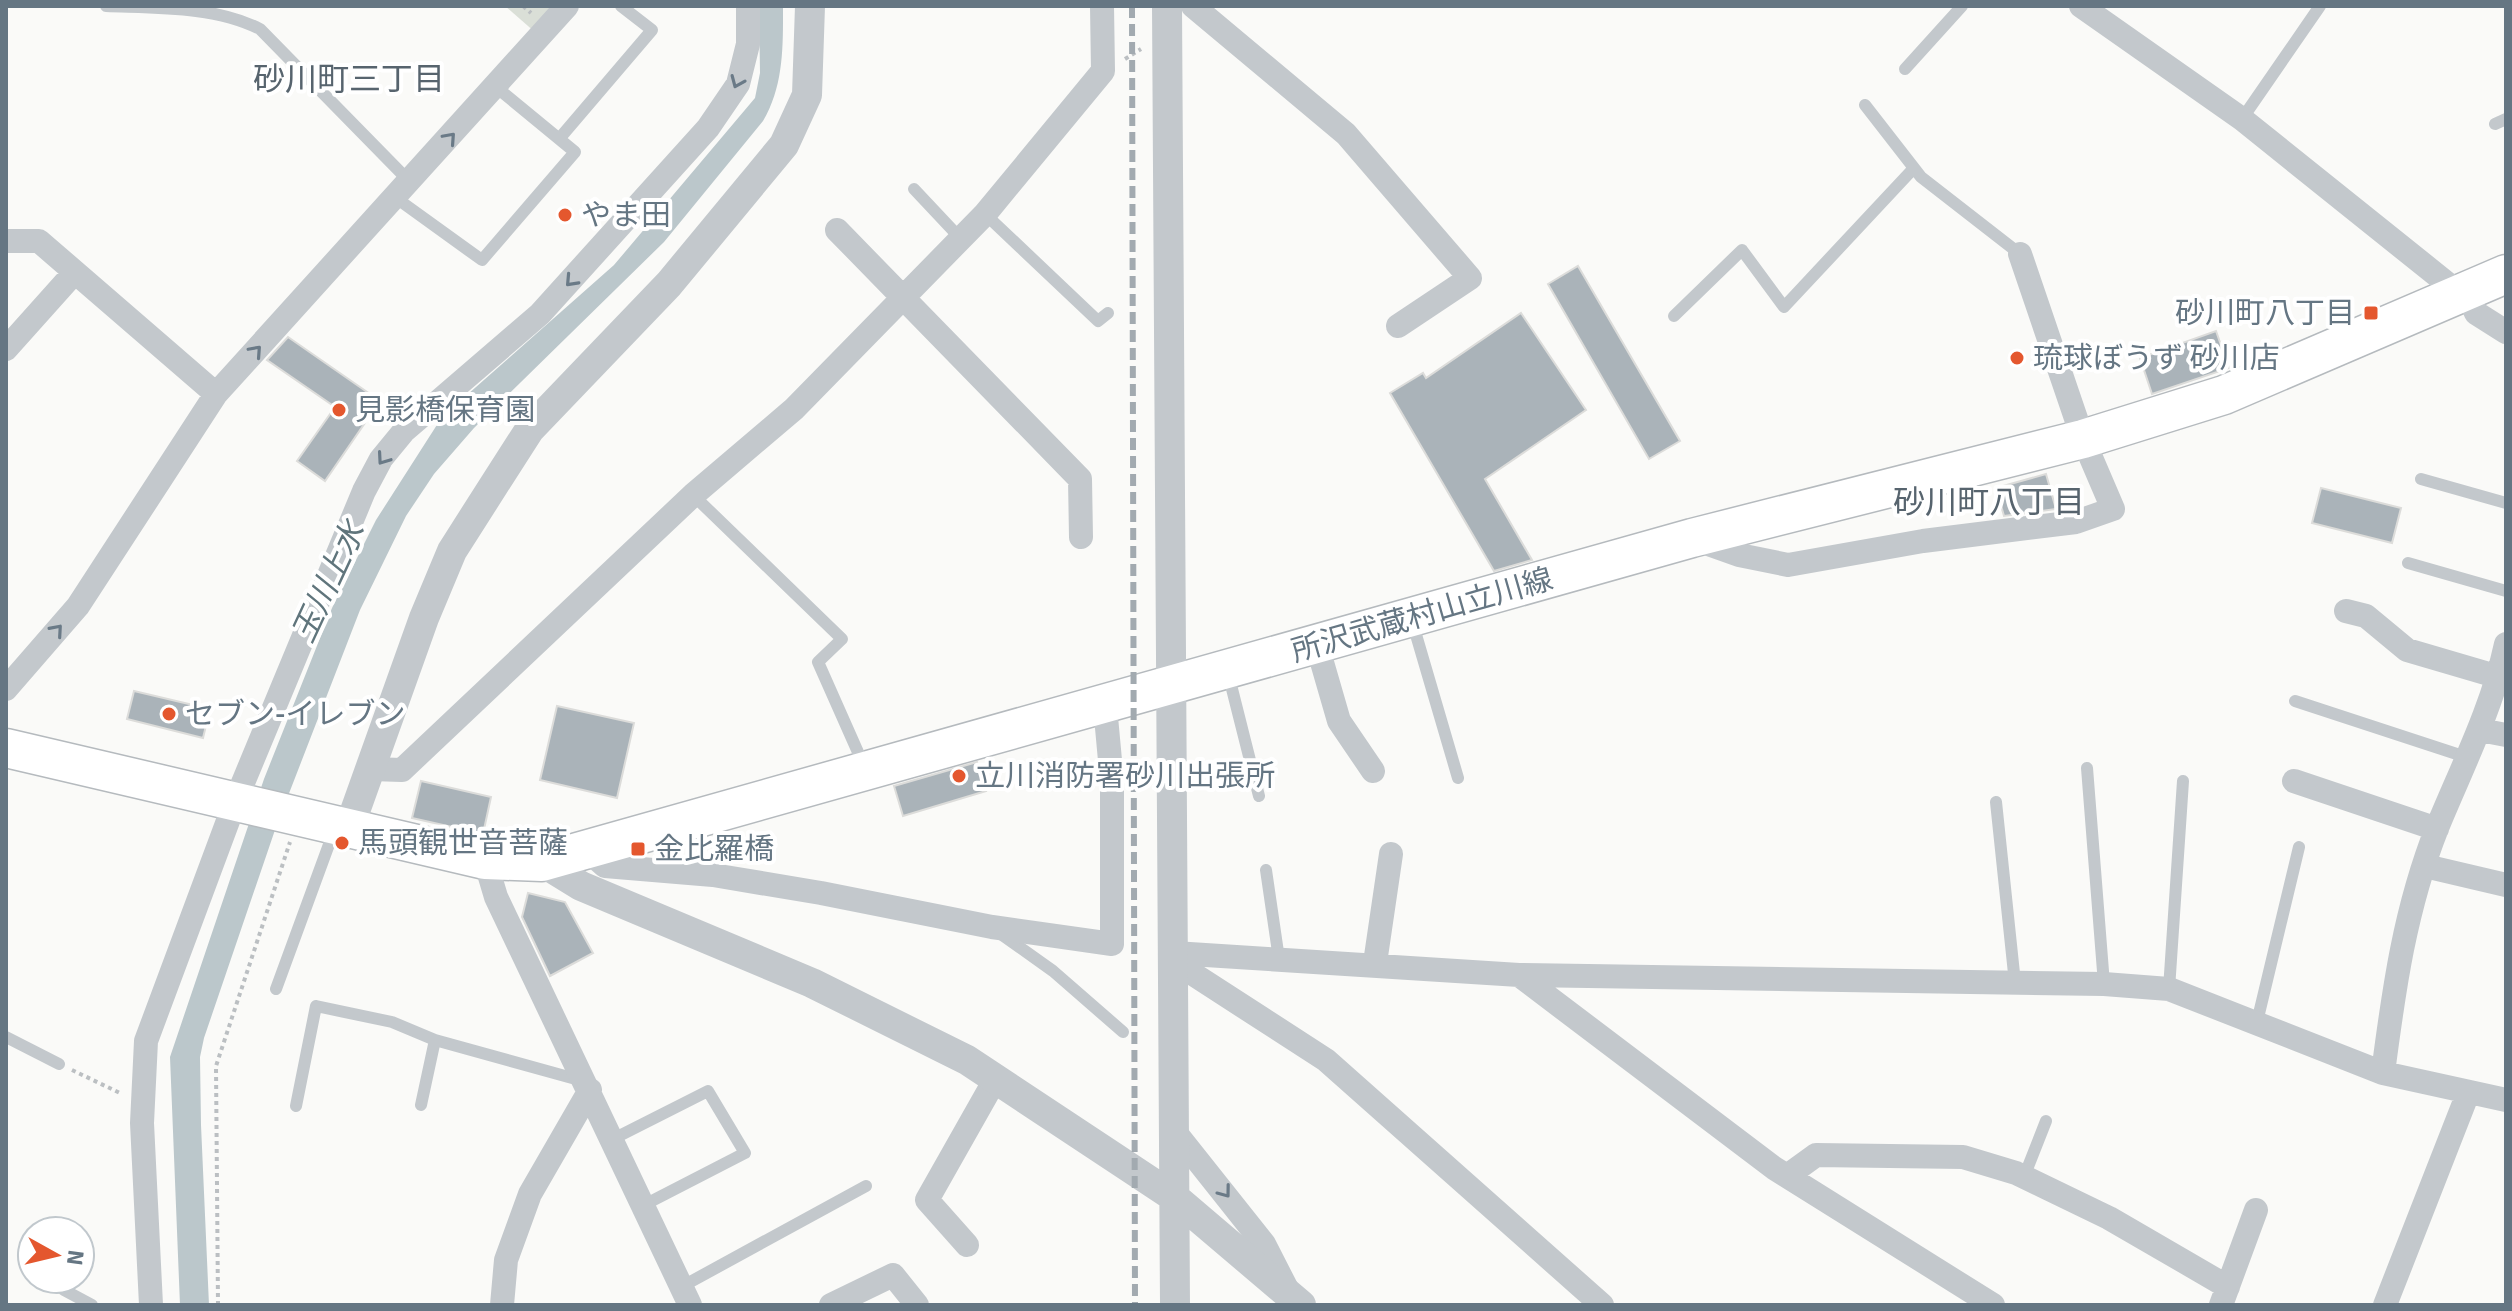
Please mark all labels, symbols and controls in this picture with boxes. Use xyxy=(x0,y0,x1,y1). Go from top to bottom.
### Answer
district label: 砂川町三丁目 xyxy=(253,60,445,99)
one-way arrow xyxy=(731,74,747,88)
one-way arrow xyxy=(440,132,455,147)
place label: やま田 xyxy=(581,197,671,234)
marker: やま田 xyxy=(556,206,574,224)
one-way arrow xyxy=(566,272,581,286)
place label: 砂川町八丁目 xyxy=(2175,295,2355,332)
marker: 砂川町八丁目 xyxy=(2362,304,2380,322)
place label: 琉球ぼうず 砂川店 xyxy=(2033,340,2280,377)
one-way arrow xyxy=(247,345,261,360)
marker: 琉球ぼうず 砂川店 xyxy=(2008,349,2026,367)
place label: 見影橋保育園 xyxy=(355,392,535,429)
marker: 見影橋保育園 xyxy=(330,401,348,419)
one-way arrow xyxy=(378,450,393,465)
district label: 砂川町八丁目 xyxy=(1893,483,2085,522)
water label: 玉川上水 xyxy=(284,513,374,648)
street label: 所沢武蔵村山立川線 xyxy=(1287,560,1557,670)
one-way arrow xyxy=(47,625,62,640)
place label: セブン-イレブン xyxy=(185,696,406,733)
marker: セブン-イレブン xyxy=(160,705,178,723)
place label: 立川消防署砂川出張所 xyxy=(975,758,1275,795)
marker: 立川消防署砂川出張所 xyxy=(950,767,968,785)
place label: 馬頭観世音菩薩 xyxy=(358,825,568,862)
place label: 金比羅橋 xyxy=(654,831,774,868)
marker: 馬頭観世音菩薩 xyxy=(333,834,351,852)
marker: 金比羅橋 xyxy=(629,840,647,858)
one-way arrow xyxy=(1215,1183,1230,1197)
north arrow xyxy=(16,1215,96,1295)
text: N xyxy=(61,1248,90,1267)

